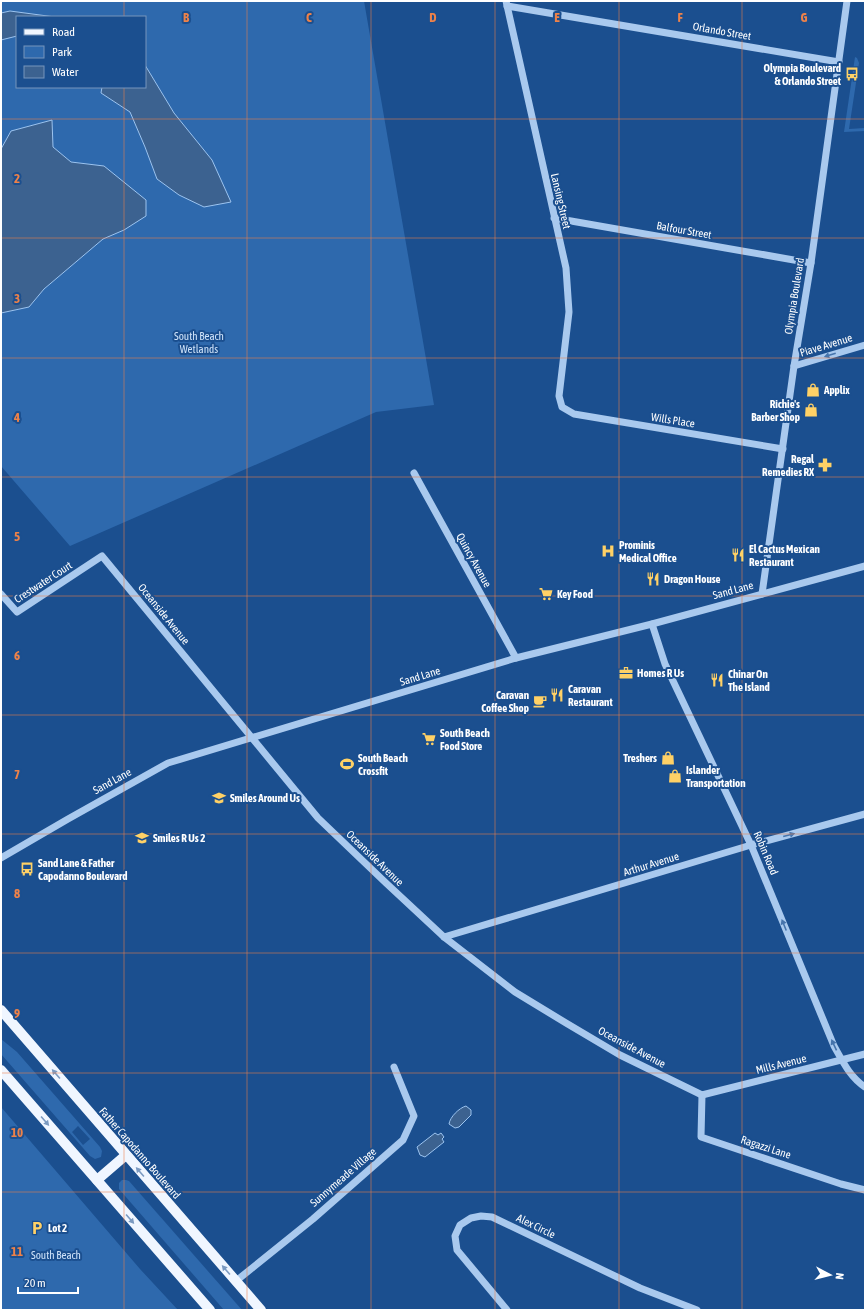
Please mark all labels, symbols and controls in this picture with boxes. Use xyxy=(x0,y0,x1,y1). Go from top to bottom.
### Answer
text: B xyxy=(183,10,190,25)
text: C xyxy=(306,10,312,25)
text: D xyxy=(429,10,437,25)
text: E xyxy=(554,10,560,25)
text: F xyxy=(677,10,683,25)
text: G xyxy=(801,10,808,25)
legend xyxy=(16,16,146,88)
street label: Orlando Street xyxy=(692,20,752,42)
text: Road xyxy=(52,25,75,39)
text: Park xyxy=(52,45,73,59)
place label: Olympia Boulevard & Orlando Street xyxy=(764,62,842,87)
text: Water xyxy=(52,65,79,79)
bus stop icon: Olympia Boulevard & Orlando Street xyxy=(844,66,860,82)
text: 2 xyxy=(14,171,20,186)
street label: Lansing Street xyxy=(549,172,573,230)
street label: Balfour Street xyxy=(656,219,712,241)
street label: Olympia Boulevard xyxy=(782,257,806,335)
text: 3 xyxy=(14,291,20,306)
park label: South Beach Wetlands xyxy=(174,330,224,355)
street label: Piave Avenue xyxy=(798,331,854,359)
one-way arrow xyxy=(823,353,835,359)
shop icon: Applix xyxy=(805,382,821,398)
place label: Applix xyxy=(823,384,850,396)
place label: Richie's Barber Shop xyxy=(751,398,800,423)
shop icon: Richie's Barber Shop xyxy=(803,402,819,418)
text: 4 xyxy=(13,410,20,425)
street label: Wills Place xyxy=(650,411,696,429)
place label: Regal Remedies RX xyxy=(762,453,815,478)
pharmacy icon: Regal Remedies RX xyxy=(817,457,833,473)
text: 5 xyxy=(14,529,20,544)
street label: Quincy Avenue xyxy=(454,531,494,589)
place label: Prominis Medical Office xyxy=(619,539,677,564)
hospital icon: Prominis Medical Office xyxy=(600,543,616,559)
place label: El Cactus Mexican Restaurant xyxy=(749,543,820,568)
restaurant icon: El Cactus Mexican Restaurant xyxy=(730,547,746,563)
street label: Crestwater Court xyxy=(12,559,74,605)
restaurant icon: Dragon House xyxy=(645,571,661,587)
place label: Dragon House xyxy=(664,573,721,585)
street label: Sand Lane xyxy=(711,579,755,601)
street label: Oceanside Avenue xyxy=(136,581,192,647)
supermarket icon: Key Food xyxy=(538,586,554,602)
place label: Key Food xyxy=(557,588,593,600)
text: 6 xyxy=(14,648,20,663)
street label: Sand Lane xyxy=(398,664,442,688)
office icon: Homes R Us xyxy=(618,665,634,681)
place label: Homes R Us xyxy=(637,667,684,679)
place label: Chinar On The Island xyxy=(728,668,770,693)
restaurant icon: Chinar On The Island xyxy=(709,672,725,688)
place label: Caravan Restaurant xyxy=(568,683,613,708)
restaurant icon: Caravan Restaurant xyxy=(549,687,565,703)
place label: Caravan Coffee Shop xyxy=(481,689,529,714)
cafe icon: Caravan Coffee Shop xyxy=(532,693,548,709)
place label: South Beach Food Store xyxy=(440,727,490,752)
supermarket icon: South Beach Food Store xyxy=(421,731,437,747)
shop icon: Treshers xyxy=(660,750,676,766)
place label: South Beach Crossfit xyxy=(358,752,408,777)
place label: Treshers xyxy=(623,752,657,764)
sports icon: South Beach Crossfit xyxy=(339,756,355,772)
place label: Islander Transportation xyxy=(686,764,746,789)
street label: Sand Lane xyxy=(91,766,133,796)
text: 7 xyxy=(14,767,20,782)
shop icon: Islander Transportation xyxy=(667,768,683,784)
school or university icon: Smiles Around Us xyxy=(211,790,227,806)
place label: Smiles Around Us xyxy=(230,792,300,804)
street label: Oceanside Avenue xyxy=(344,828,406,888)
street label: Robin Road xyxy=(751,829,781,877)
school or university icon: Smiles R Us 2 xyxy=(134,830,150,846)
one-way arrow xyxy=(783,831,795,837)
place label: Smiles R Us 2 xyxy=(153,832,205,844)
street label: Arthur Avenue xyxy=(622,850,680,878)
place label: Sand Lane & Father Capodanno Boulevard xyxy=(38,857,128,882)
bus stop icon: Sand Lane & Father Capodanno Boulevard xyxy=(19,861,35,877)
text: 8 xyxy=(14,886,20,901)
one-way arrow xyxy=(781,919,787,930)
text: 9 xyxy=(14,1006,20,1021)
street label: Oceanside Avenue xyxy=(596,1024,668,1070)
one-way arrow xyxy=(831,1039,837,1051)
street label: Mills Avenue xyxy=(755,1052,807,1076)
one-way arrow xyxy=(51,1068,60,1079)
street label: Father Capodanno Boulevard xyxy=(97,1105,183,1201)
one-way arrow xyxy=(40,1116,49,1125)
text: 10 xyxy=(11,1125,23,1140)
street label: Ragazzi Lane xyxy=(739,1133,793,1161)
street label: Sunnymeade Village xyxy=(308,1145,378,1209)
one-way arrow xyxy=(136,1167,145,1177)
street label: Alex Circle xyxy=(515,1211,557,1241)
one-way arrow xyxy=(126,1213,135,1224)
parking icon: Lot 2 xyxy=(29,1220,45,1236)
place label: Lot 2 xyxy=(48,1222,67,1234)
text: 11 xyxy=(11,1244,23,1259)
park label: South Beach xyxy=(31,1249,81,1261)
north arrow xyxy=(810,1255,850,1295)
one-way arrow xyxy=(222,1265,231,1275)
scale bar xyxy=(18,1269,78,1295)
text: N xyxy=(834,1272,846,1280)
text: 20 m xyxy=(24,1276,46,1290)

